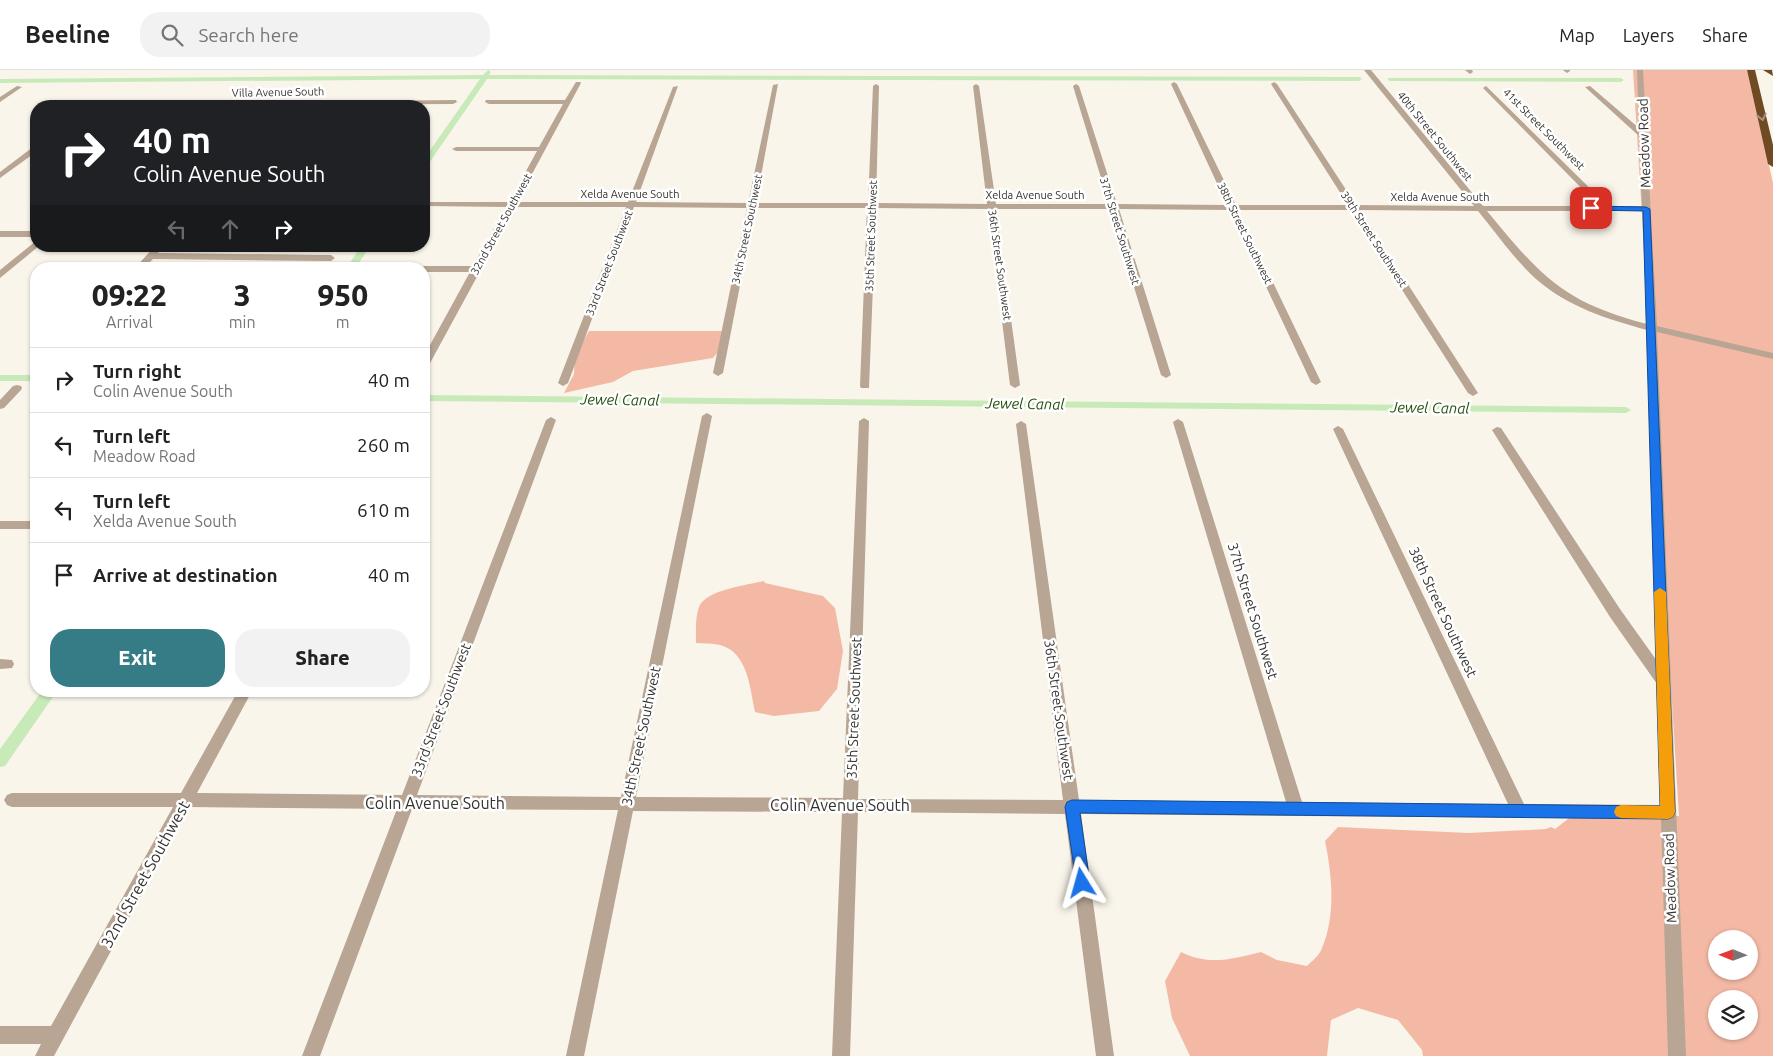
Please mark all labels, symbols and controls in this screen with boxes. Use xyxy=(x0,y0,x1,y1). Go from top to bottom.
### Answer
search box xyxy=(140,12,490,57)
text: Beeline xyxy=(25,21,110,48)
icon: search xyxy=(158,21,186,49)
text: Search here xyxy=(198,24,299,46)
text: Map xyxy=(1559,25,1595,45)
text: Layers xyxy=(1623,25,1674,45)
text: Share xyxy=(1702,25,1748,45)
street label: Villa Avenue South xyxy=(232,85,324,99)
street label: 41st Street Southwest xyxy=(1501,86,1588,173)
street label: 40th Street Southwest xyxy=(1395,89,1475,184)
street label: Meadow Road xyxy=(1634,98,1654,188)
one-way arrow xyxy=(1756,113,1767,122)
icon: right xyxy=(50,120,115,185)
text: 40 m xyxy=(133,120,211,160)
text: Colin Avenue South xyxy=(133,161,325,186)
street label: 32nd Street Southwest xyxy=(468,171,534,277)
street label: 34th Street Southwest xyxy=(730,173,765,285)
street label: 37th Street Southwest xyxy=(1098,176,1142,287)
street label: 35th Street Southwest xyxy=(863,179,879,292)
street label: 38th Street Southwest xyxy=(1215,180,1275,286)
pin xyxy=(1570,187,1612,229)
street label: Xelda Avenue South xyxy=(581,188,679,200)
street label: Xelda Avenue South xyxy=(986,189,1084,201)
street label: 39th Street Southwest xyxy=(1339,189,1410,290)
street label: Xelda Avenue South xyxy=(1391,191,1489,203)
icon: arrive xyxy=(1577,194,1605,222)
street label: 33rd Street Southwest xyxy=(583,208,635,317)
street label: 36th Street Southwest xyxy=(986,209,1014,322)
icon: left xyxy=(163,215,191,243)
icon: ahead xyxy=(216,215,244,243)
icon: right xyxy=(269,215,297,243)
text: 09:22 xyxy=(92,278,167,312)
text: 3 xyxy=(234,278,251,312)
text: 950 xyxy=(317,278,368,312)
text: Arrival xyxy=(106,313,153,331)
text: min xyxy=(229,313,256,331)
text: m xyxy=(336,313,350,331)
text: Turn right xyxy=(93,360,181,382)
icon: right xyxy=(50,366,78,394)
text: 40 m xyxy=(368,369,410,391)
text: Colin Avenue South xyxy=(93,382,233,400)
water label: Jewel Canal xyxy=(579,390,661,409)
water label: Jewel Canal xyxy=(984,394,1066,413)
water label: Jewel Canal xyxy=(1389,398,1471,417)
text: Turn left xyxy=(93,425,171,447)
icon: left xyxy=(50,431,78,459)
text: 260 m xyxy=(357,434,410,456)
text: Meadow Road xyxy=(93,447,196,465)
text: Turn left xyxy=(93,490,171,512)
icon: left xyxy=(50,496,78,524)
text: 610 m xyxy=(357,499,410,521)
text: Xelda Avenue South xyxy=(93,512,237,530)
street label: 37th Street Southwest xyxy=(1225,541,1282,682)
street label: 38th Street Southwest xyxy=(1406,544,1480,680)
icon: arrive xyxy=(50,561,78,589)
text: Arrive at destination xyxy=(93,564,278,586)
text: 40 m xyxy=(368,564,410,586)
button: Exit xyxy=(50,629,225,687)
button: Share xyxy=(235,629,410,687)
street label: 35th Street Southwest xyxy=(844,636,864,779)
street label: 36th Street Southwest xyxy=(1041,639,1077,782)
street label: 33rd Street Southwest xyxy=(408,640,474,779)
street label: 34th Street Southwest xyxy=(618,664,664,807)
street label: Colin Avenue South xyxy=(365,794,505,812)
street label: Colin Avenue South xyxy=(770,796,910,814)
street label: 32nd Street Southwest xyxy=(97,797,193,951)
street label: Meadow Road xyxy=(1660,833,1680,923)
position arrow xyxy=(1055,856,1107,908)
north arrow xyxy=(1708,930,1758,980)
map controls xyxy=(1708,930,1758,1040)
button: layers xyxy=(1708,990,1758,1040)

